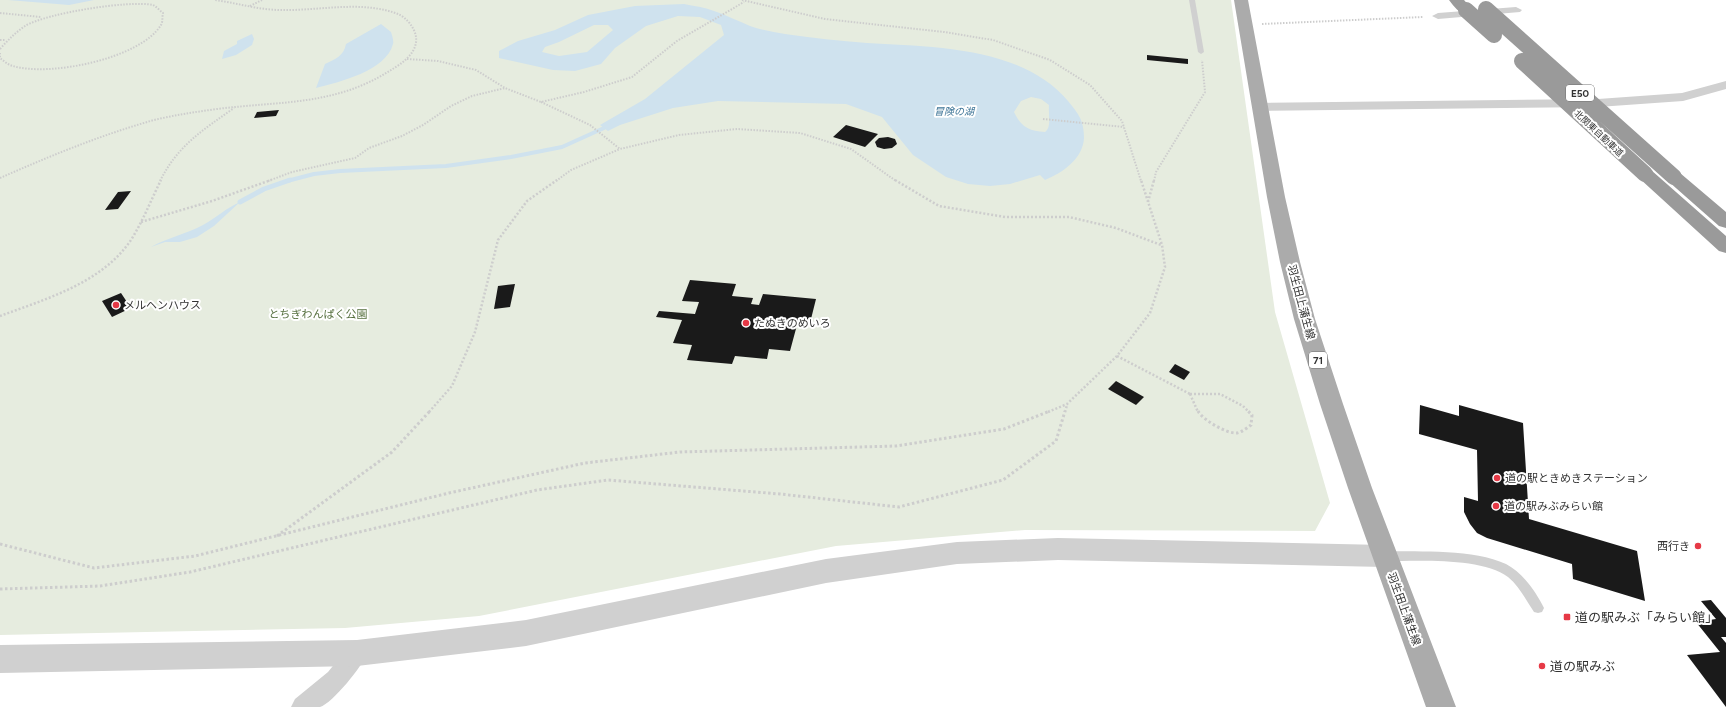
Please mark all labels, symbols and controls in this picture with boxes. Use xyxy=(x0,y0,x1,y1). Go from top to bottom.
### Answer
road number: E50 xyxy=(1566,85,1594,101)
water label: 冒険の湖 xyxy=(934,105,976,118)
street label: 北関東自動車道 xyxy=(1572,107,1626,159)
street label: 羽生田上蒲生線 xyxy=(1285,263,1317,341)
place label: メルヘンハウス xyxy=(124,299,201,312)
marker: メルヘンハウス xyxy=(111,300,121,310)
park label: とちぎわんぱく公園 xyxy=(269,308,368,321)
place label: たぬきのめいろ xyxy=(754,317,831,330)
marker: たぬきのめいろ xyxy=(741,318,751,328)
road number: 71 xyxy=(1309,352,1327,368)
place label: 道の駅ときめきステーション xyxy=(1505,472,1648,485)
marker: 道の駅ときめきステーション xyxy=(1492,473,1502,483)
place label: 道の駅みぶみらい館 xyxy=(1504,500,1603,513)
marker: 道の駅みぶみらい館 xyxy=(1491,501,1501,511)
place label: 西行き xyxy=(1657,540,1690,553)
marker: 西行き xyxy=(1693,541,1703,551)
street label: 羽生田上蒲生線 xyxy=(1385,571,1423,647)
place label: 道の駅みぶ「みらい館」 xyxy=(1575,610,1718,625)
marker: 道の駅みぶ「みらい館」 xyxy=(1562,612,1572,622)
place label: 道の駅みぶ xyxy=(1550,659,1615,674)
marker: 道の駅みぶ xyxy=(1537,661,1547,671)

